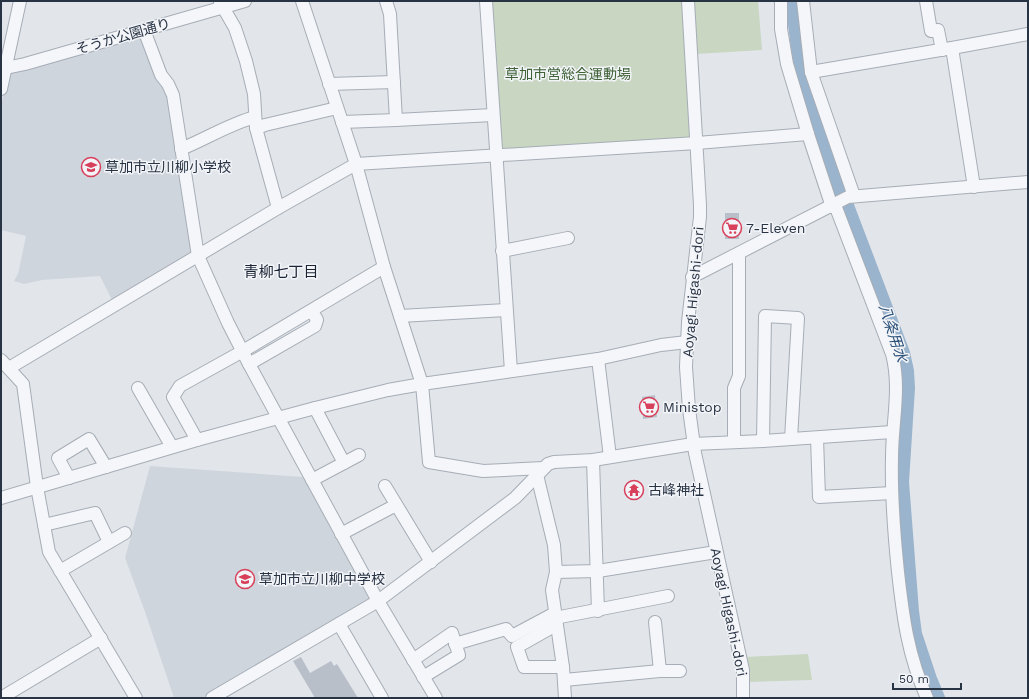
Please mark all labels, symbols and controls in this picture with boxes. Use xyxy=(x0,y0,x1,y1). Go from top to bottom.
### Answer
street label: そうか公園通り xyxy=(74,15,172,57)
park label: 草加市営総合運動場 xyxy=(505,66,631,82)
school or university icon: 草加市立川柳小学校 xyxy=(80,156,102,178)
place label: 草加市立川柳小学校 xyxy=(105,159,231,175)
supermarket icon: 7-Eleven xyxy=(721,217,743,239)
place label: 7-Eleven xyxy=(746,220,805,236)
street label: Aoyagi Higashi-dori xyxy=(679,226,707,358)
district label: 青柳七丁目 xyxy=(243,263,319,281)
water label: 八条用水 xyxy=(875,302,911,366)
supermarket icon: Ministop xyxy=(638,396,660,418)
place label: Ministop xyxy=(663,399,722,415)
temple icon: 古峰神社 xyxy=(623,479,645,501)
place label: 古峰神社 xyxy=(648,482,704,498)
street label: Aoyagi Higashi-dori xyxy=(708,546,750,678)
school or university icon: 草加市立川柳中学校 xyxy=(234,568,256,590)
place label: 草加市立川柳中学校 xyxy=(259,571,385,587)
scale bar xyxy=(893,665,961,691)
text: 50 m xyxy=(899,672,929,686)

